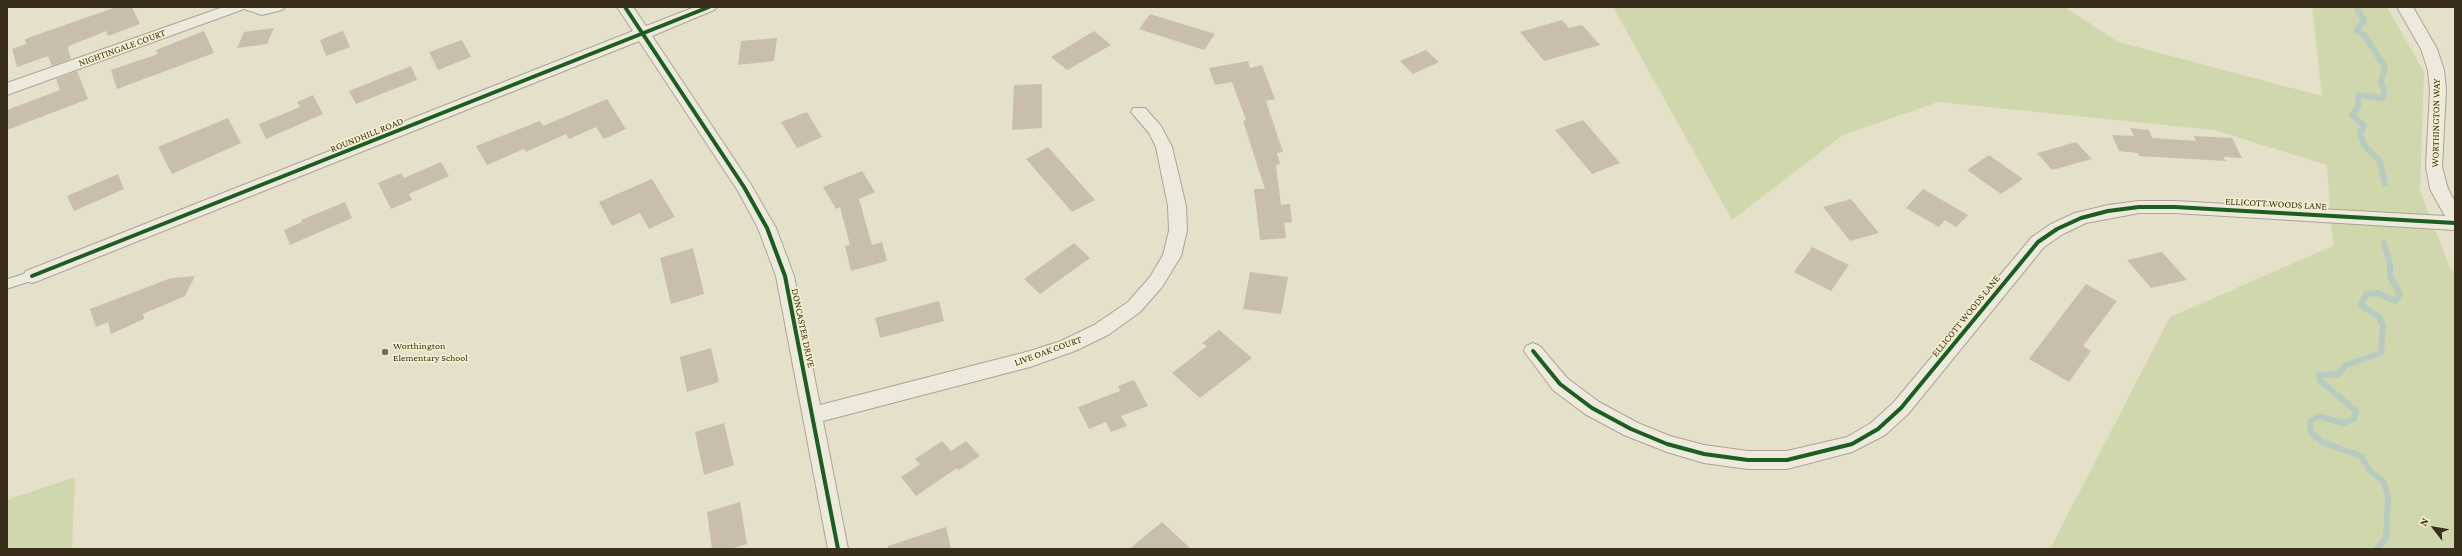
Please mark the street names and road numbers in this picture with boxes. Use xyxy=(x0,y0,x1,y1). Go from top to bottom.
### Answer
street label: NIGHTINGALE COURT xyxy=(77,27,167,69)
street label: WORTHINGTON WAY xyxy=(2429,78,2443,168)
street label: ROUNDHILL ROAD xyxy=(329,115,405,155)
street label: ELLICOTT WOODS LANE xyxy=(2225,195,2327,213)
street label: ELLICOTT WOODS LANE xyxy=(1929,273,2003,359)
street label: DONCASTER DRIVE xyxy=(789,287,817,369)
street label: LIVE OAK COURT xyxy=(1013,333,1083,369)

